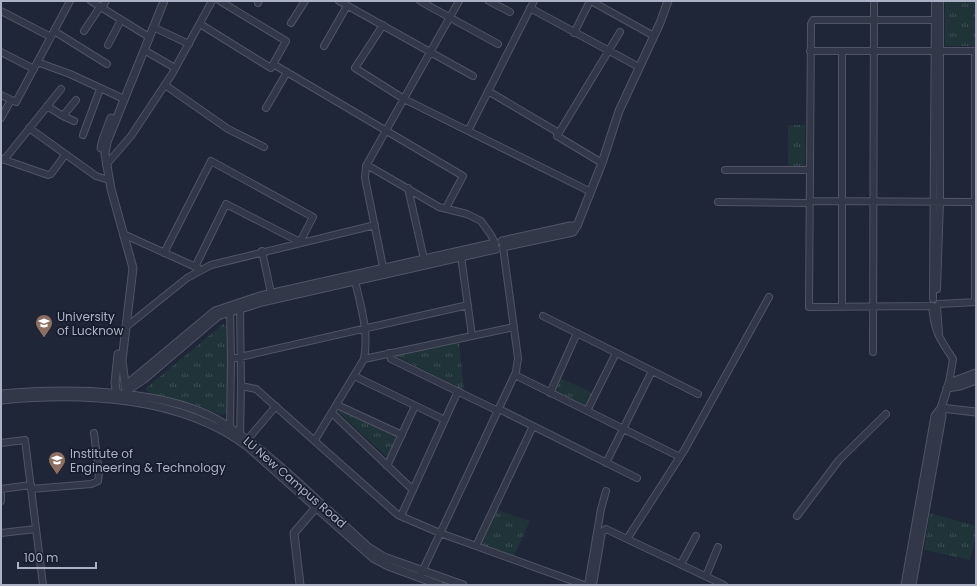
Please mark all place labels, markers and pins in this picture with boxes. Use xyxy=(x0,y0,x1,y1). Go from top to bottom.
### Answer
place label: University of Lucknow xyxy=(57,308,124,339)
school or university icon: University of Lucknow xyxy=(34,313,54,338)
place label: Institute of Engineering & Technology xyxy=(70,445,226,476)
school or university icon: Institute of Engineering & Technology xyxy=(47,450,67,475)

